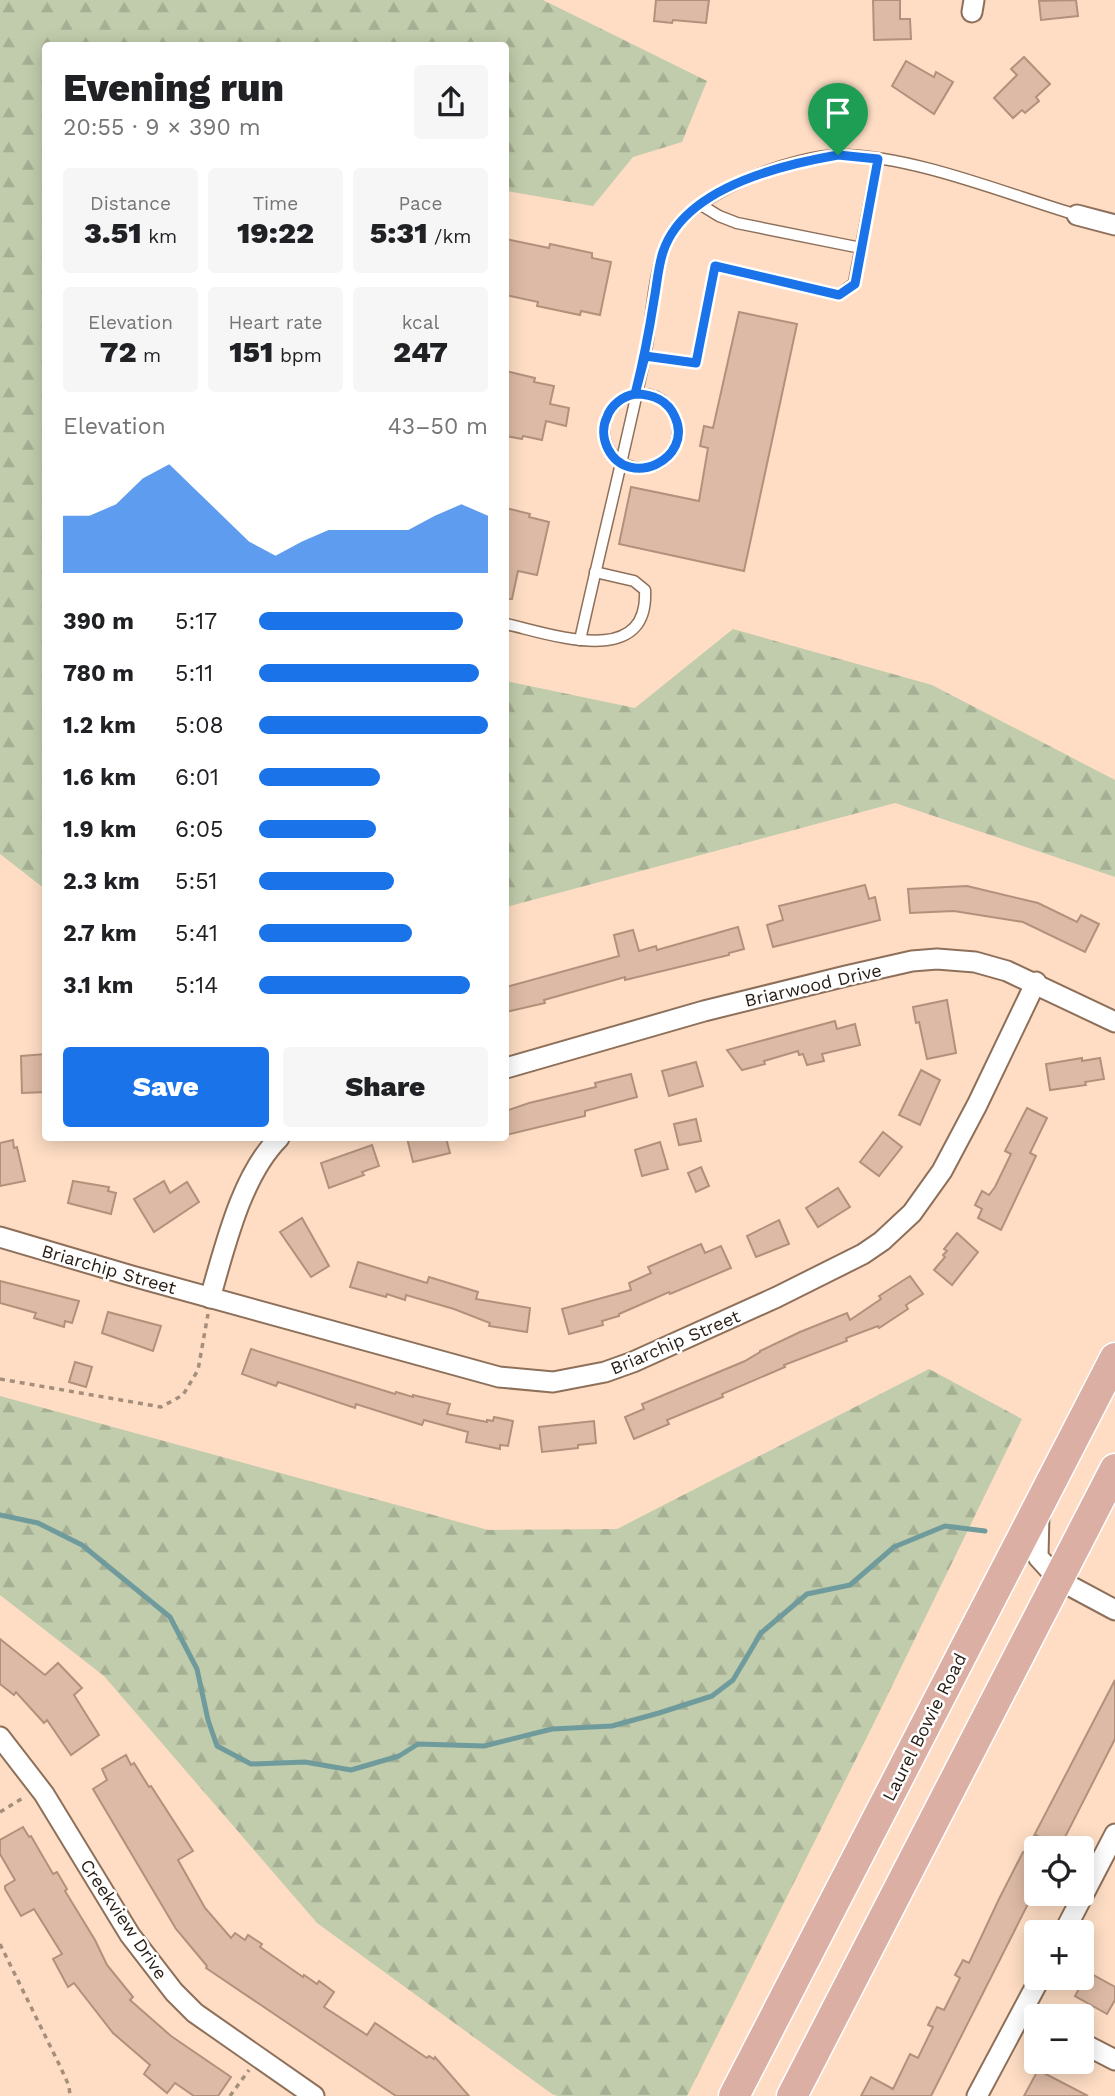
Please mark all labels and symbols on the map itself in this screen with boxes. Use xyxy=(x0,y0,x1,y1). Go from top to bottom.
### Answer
pin xyxy=(808,83,868,155)
street label: Briarwood Drive xyxy=(742,959,884,1011)
street label: Briarchip Street xyxy=(39,1240,179,1298)
street label: Briarchip Street xyxy=(607,1305,743,1379)
street label: Laurel Bowie Road xyxy=(878,1650,970,1804)
street label: Creekview Drive xyxy=(76,1855,172,1983)

